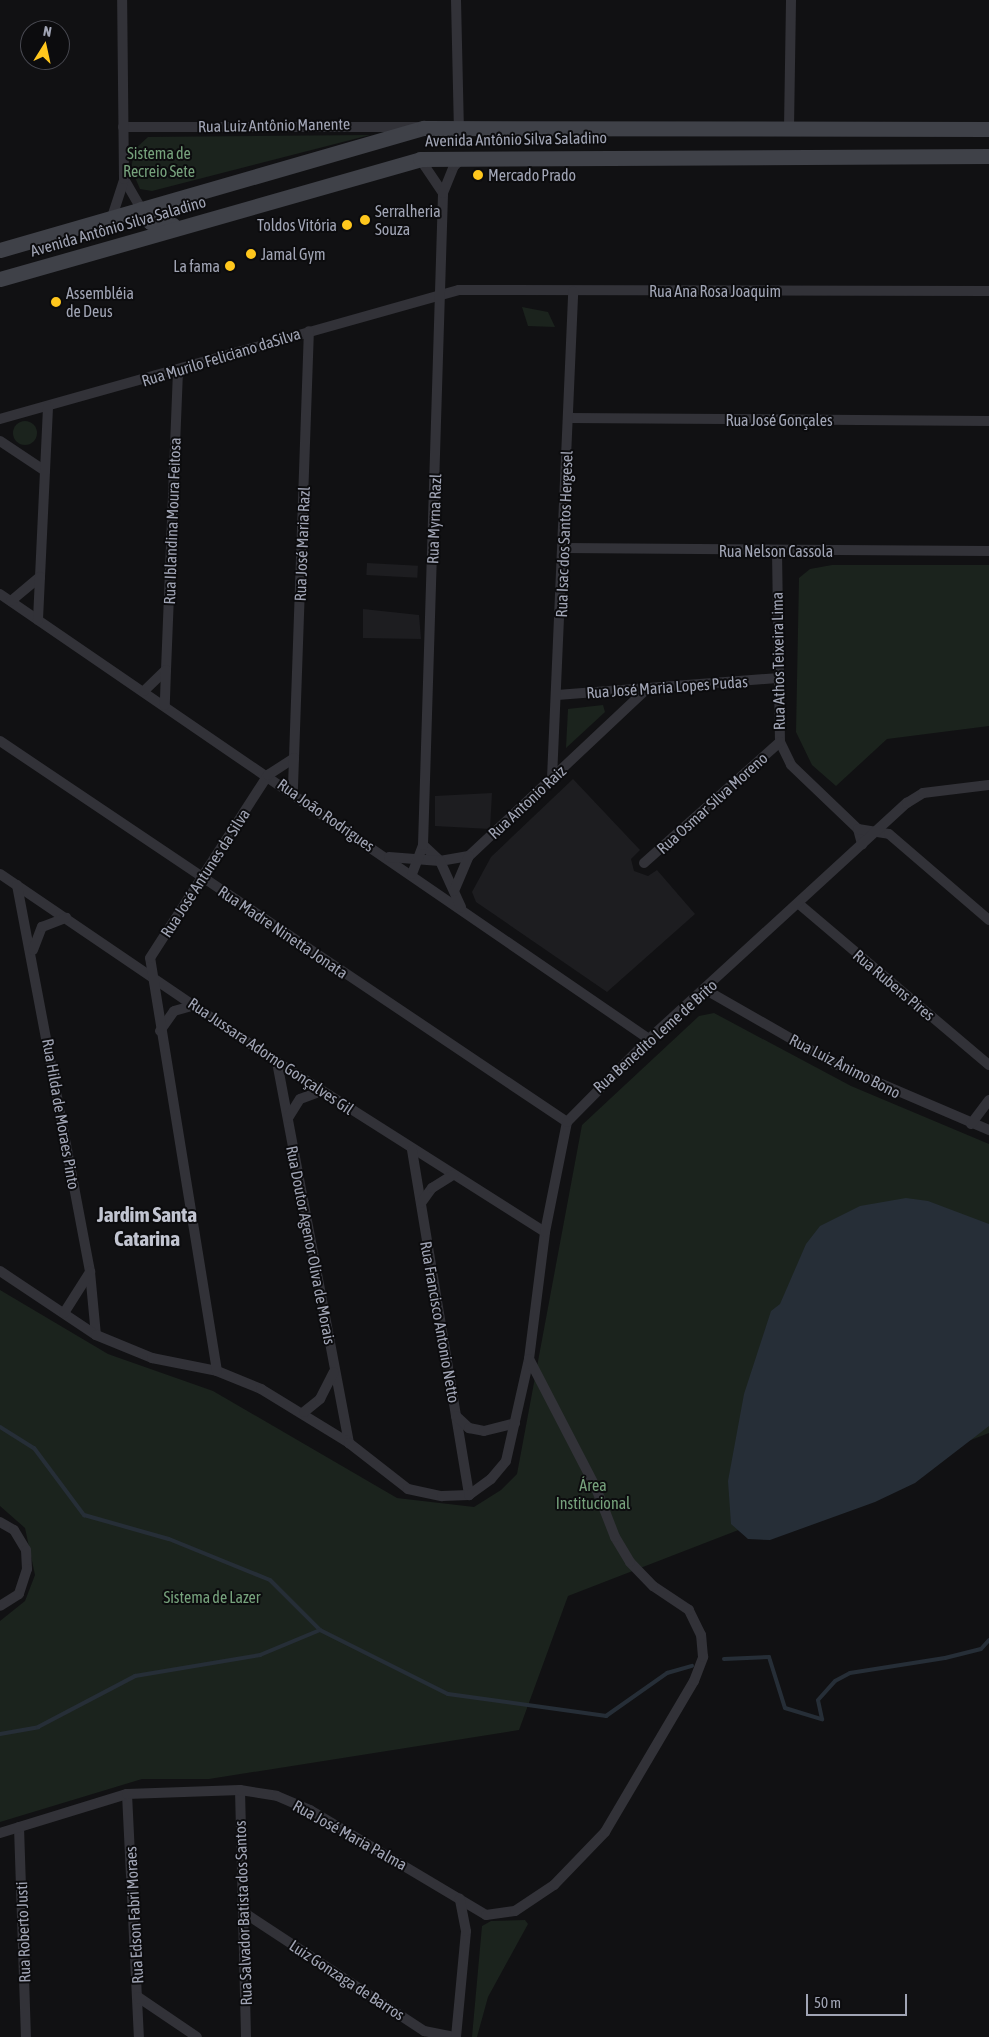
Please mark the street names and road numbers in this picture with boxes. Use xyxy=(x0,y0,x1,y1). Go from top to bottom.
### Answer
street label: Rua Luiz Antônio Manente xyxy=(198,114,350,136)
street label: Avenida Antônio Silva Saladino xyxy=(425,128,607,150)
street label: Avenida Antônio Silva Saladino xyxy=(28,192,208,260)
street label: Rua Ana Rosa Joaquim xyxy=(649,281,781,301)
street label: Rua Murilo Feliciano daSilva xyxy=(139,324,303,390)
street label: Rua José Gonçales xyxy=(725,410,833,430)
street label: Rua Iblandina Moura Feitosa xyxy=(159,437,185,605)
street label: Rua Isac dos Santos Hergesel xyxy=(551,450,577,618)
street label: Rua Myrna Razl xyxy=(423,474,445,564)
street label: Rua José Maria Razl xyxy=(290,486,314,602)
street label: Rua Nelson Cassola xyxy=(719,541,833,561)
street label: Rua Athos Teixeira Lima xyxy=(767,592,789,730)
street label: Rua José Maria Lopes Pudas xyxy=(586,672,748,702)
street label: Rua Osmar Silva Moreno xyxy=(653,748,771,858)
street label: Rua Antonio Raiz xyxy=(484,761,570,843)
street label: Rua João Rodrigues xyxy=(274,774,378,856)
street label: Rua José Antunes da Silva xyxy=(156,805,254,941)
street label: Rua Madre Ninetta Jonata xyxy=(215,881,351,983)
street label: Rua Rubens Pires xyxy=(849,945,939,1025)
street label: Rua Benedito Leme de Brito xyxy=(589,975,721,1097)
street label: Rua Jussara Adorno Gonçalves Gil xyxy=(185,993,357,1119)
street label: Rua Luiz Ânimo Bono xyxy=(786,1030,904,1102)
street label: Rua Hilda de Moraes Pinto xyxy=(38,1037,84,1191)
street label: Rua Doutor Agenor Oliva de Morais xyxy=(282,1144,340,1346)
street label: Rua Francisco Antonio Netto xyxy=(416,1240,464,1404)
street label: Rua José Maria Palma xyxy=(290,1796,410,1874)
street label: Rua Salvador Batista dos Santos xyxy=(230,1820,256,2006)
street label: Rua Edson Fabri Moraes xyxy=(121,1846,147,1984)
street label: Rua Roberto Justi xyxy=(12,1881,34,1983)
street label: Luiz Gonzaga de Barros xyxy=(286,1936,408,2024)

